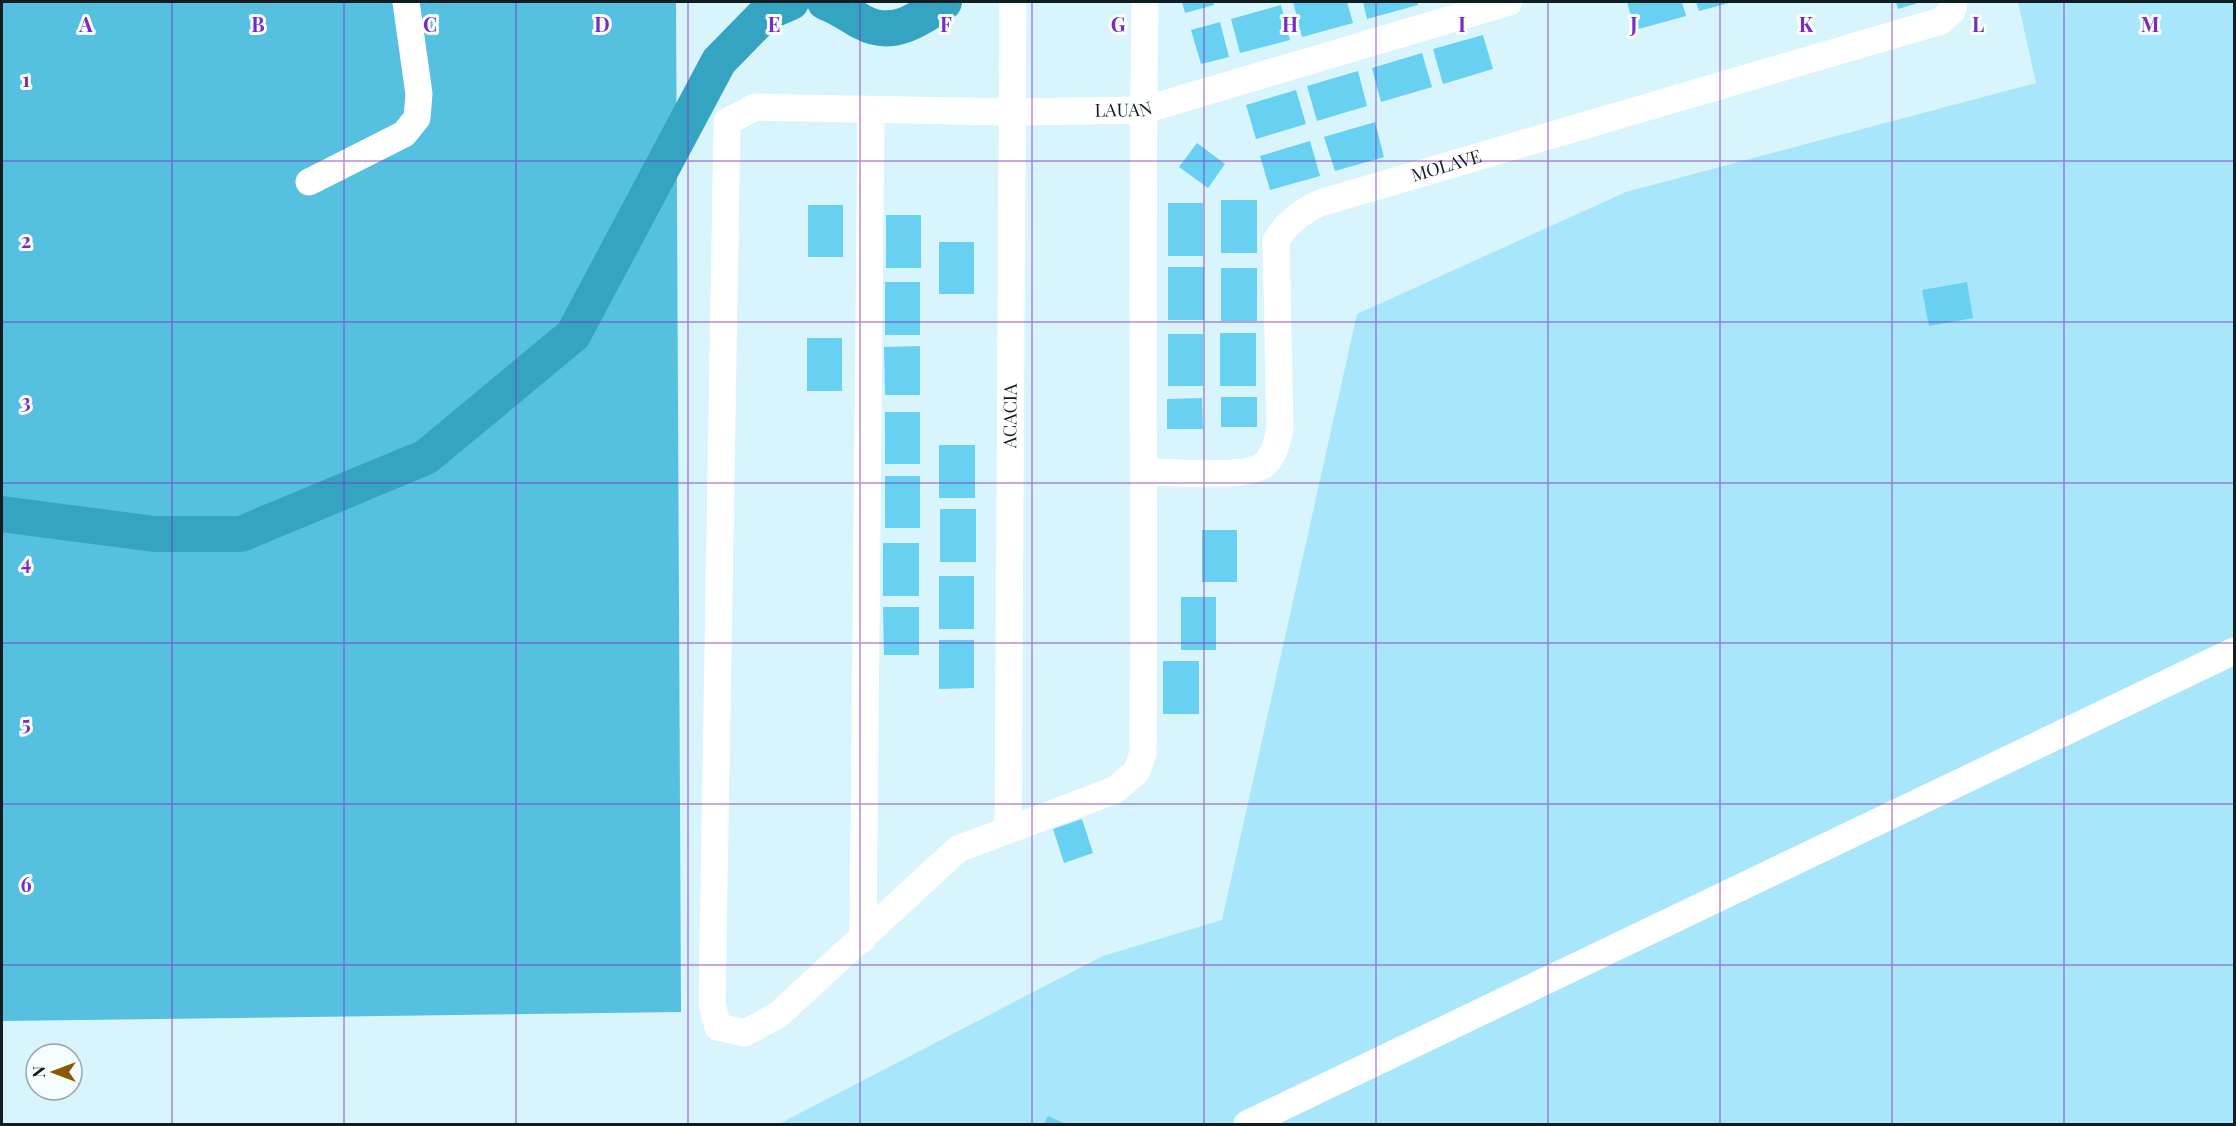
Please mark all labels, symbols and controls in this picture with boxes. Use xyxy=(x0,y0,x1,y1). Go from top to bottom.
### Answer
text: A xyxy=(78,10,93,37)
text: B xyxy=(251,10,265,37)
text: C xyxy=(423,10,437,37)
text: D xyxy=(594,10,610,37)
text: E xyxy=(768,10,780,37)
text: F xyxy=(940,10,952,37)
text: G xyxy=(1111,10,1126,37)
text: H xyxy=(1282,10,1298,37)
text: I xyxy=(1458,10,1466,37)
text: J xyxy=(1629,10,1638,37)
text: K xyxy=(1799,10,1814,37)
text: L xyxy=(1972,10,1984,37)
text: M xyxy=(2141,10,2159,37)
text: 1 xyxy=(22,65,30,92)
street label: LAUAN xyxy=(1094,95,1155,122)
street label: MOLAVE xyxy=(1408,143,1484,187)
text: 2 xyxy=(21,226,31,253)
street label: ACACIA xyxy=(997,383,1022,449)
text: 3 xyxy=(21,387,31,414)
text: 4 xyxy=(21,548,31,575)
text: 5 xyxy=(21,709,31,736)
text: 6 xyxy=(20,870,32,897)
north arrow xyxy=(24,1042,84,1102)
text: N xyxy=(28,1066,49,1078)

